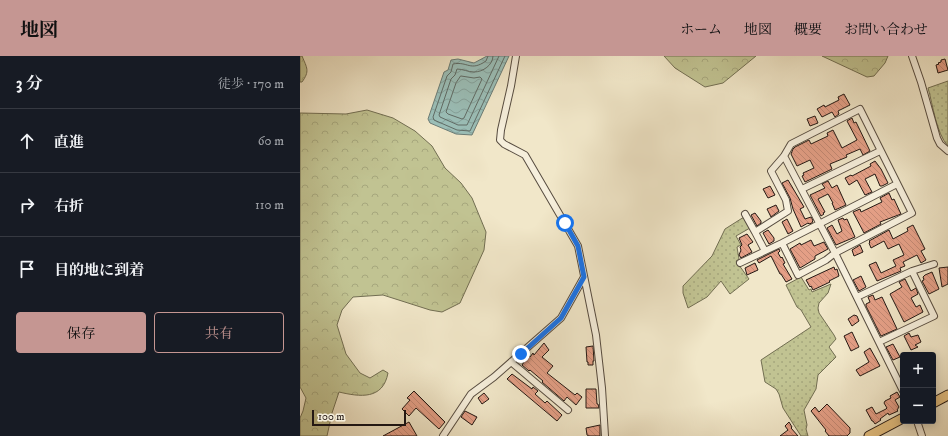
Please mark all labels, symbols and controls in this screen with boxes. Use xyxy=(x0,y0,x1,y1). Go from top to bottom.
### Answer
text: 地図 xyxy=(20,19,58,42)
text: ホーム xyxy=(680,21,722,39)
text: 地図 xyxy=(744,21,772,39)
text: 概要 xyxy=(794,21,822,39)
text: お問い合わせ xyxy=(844,21,928,39)
text: 3 分 xyxy=(16,73,43,95)
text: 徒歩 · 170 m xyxy=(218,76,284,92)
icon: ahead xyxy=(16,130,38,152)
text: 直進 xyxy=(54,133,84,152)
text: 60 m xyxy=(258,133,284,149)
icon: right xyxy=(16,194,38,216)
text: 右折 xyxy=(54,197,84,216)
text: 110 m xyxy=(255,197,284,213)
route start xyxy=(556,214,574,232)
icon: arrive xyxy=(16,258,38,280)
text: 目的地に到着 xyxy=(54,261,144,280)
button: 保存 xyxy=(16,312,146,353)
button: 共有 xyxy=(154,312,284,353)
route end xyxy=(512,345,530,363)
map controls xyxy=(900,352,936,424)
button: + xyxy=(900,352,936,388)
button: − xyxy=(900,388,936,424)
scale bar xyxy=(312,408,406,427)
text: 100 m xyxy=(318,410,344,424)

